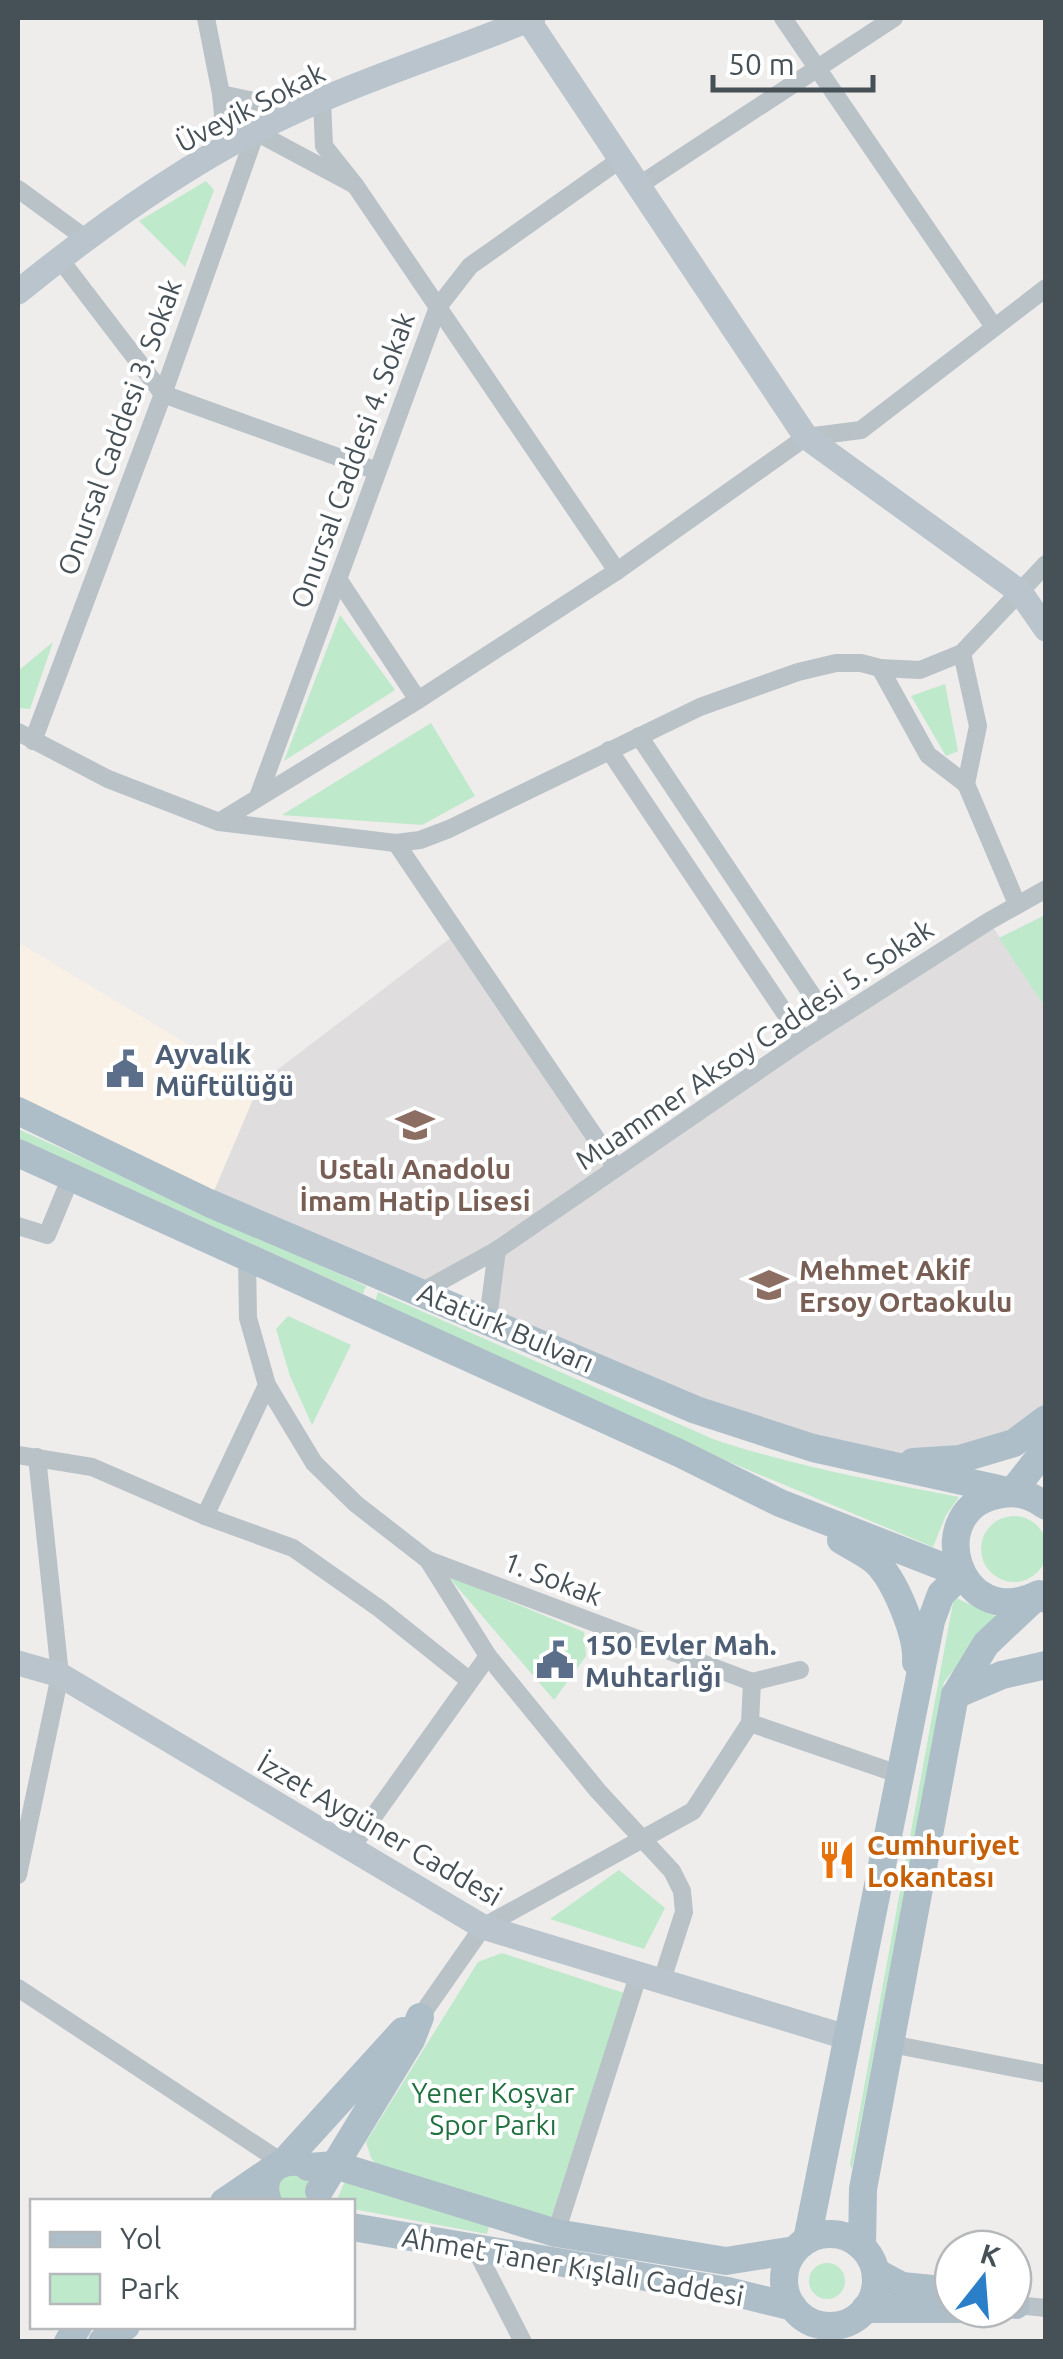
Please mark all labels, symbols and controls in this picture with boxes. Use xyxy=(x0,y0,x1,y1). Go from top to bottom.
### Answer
scale bar xyxy=(713,30,873,92)
text: 50 m xyxy=(728,47,795,81)
street label: Üveyik Sokak xyxy=(170,56,330,158)
street label: Onursal Caddesi 3. Sokak xyxy=(51,275,187,579)
street label: Onursal Caddesi 4. Sokak xyxy=(284,308,420,612)
street label: Muammer Aksoy Caddesi 5. Sokak xyxy=(569,913,939,1175)
place label: Ayvalık Müftülüğü xyxy=(155,1038,294,1101)
public building icon: Ayvalık Müftülüğü xyxy=(104,1048,146,1090)
school or university icon: Ustalı Anadolu İmam Hatip Lisesi xyxy=(394,1104,436,1146)
place label: Ustalı Anadolu İmam Hatip Lisesi xyxy=(300,1153,530,1216)
place label: Mehmet Akif Ersoy Ortaokulu xyxy=(799,1254,1012,1317)
school or university icon: Mehmet Akif Ersoy Ortaokulu xyxy=(748,1264,790,1306)
street label: Atatürk Bulvarı xyxy=(413,1276,599,1378)
street label: 1. Sokak xyxy=(499,1545,607,1611)
place label: 150 Evler Mah. Muhtarlığı xyxy=(585,1629,777,1692)
public building icon: 150 Evler Mah. Muhtarlığı xyxy=(534,1639,576,1681)
street label: İzzet Aygüner Caddesi xyxy=(253,1746,507,1912)
place label: Cumhuriyet Lokantası xyxy=(867,1829,1020,1892)
restaurant icon: Cumhuriyet Lokantası xyxy=(816,1839,858,1881)
park label: Yener Koşvar Spor Parkı xyxy=(412,2077,575,2140)
legend xyxy=(30,2199,355,2329)
text: Yol xyxy=(120,2221,162,2255)
street label: Ahmet Taner Kışlalı Caddesi xyxy=(400,2221,746,2311)
north arrow xyxy=(933,2229,1033,2329)
text: K xyxy=(977,2237,1004,2272)
text: Park xyxy=(120,2271,180,2305)

